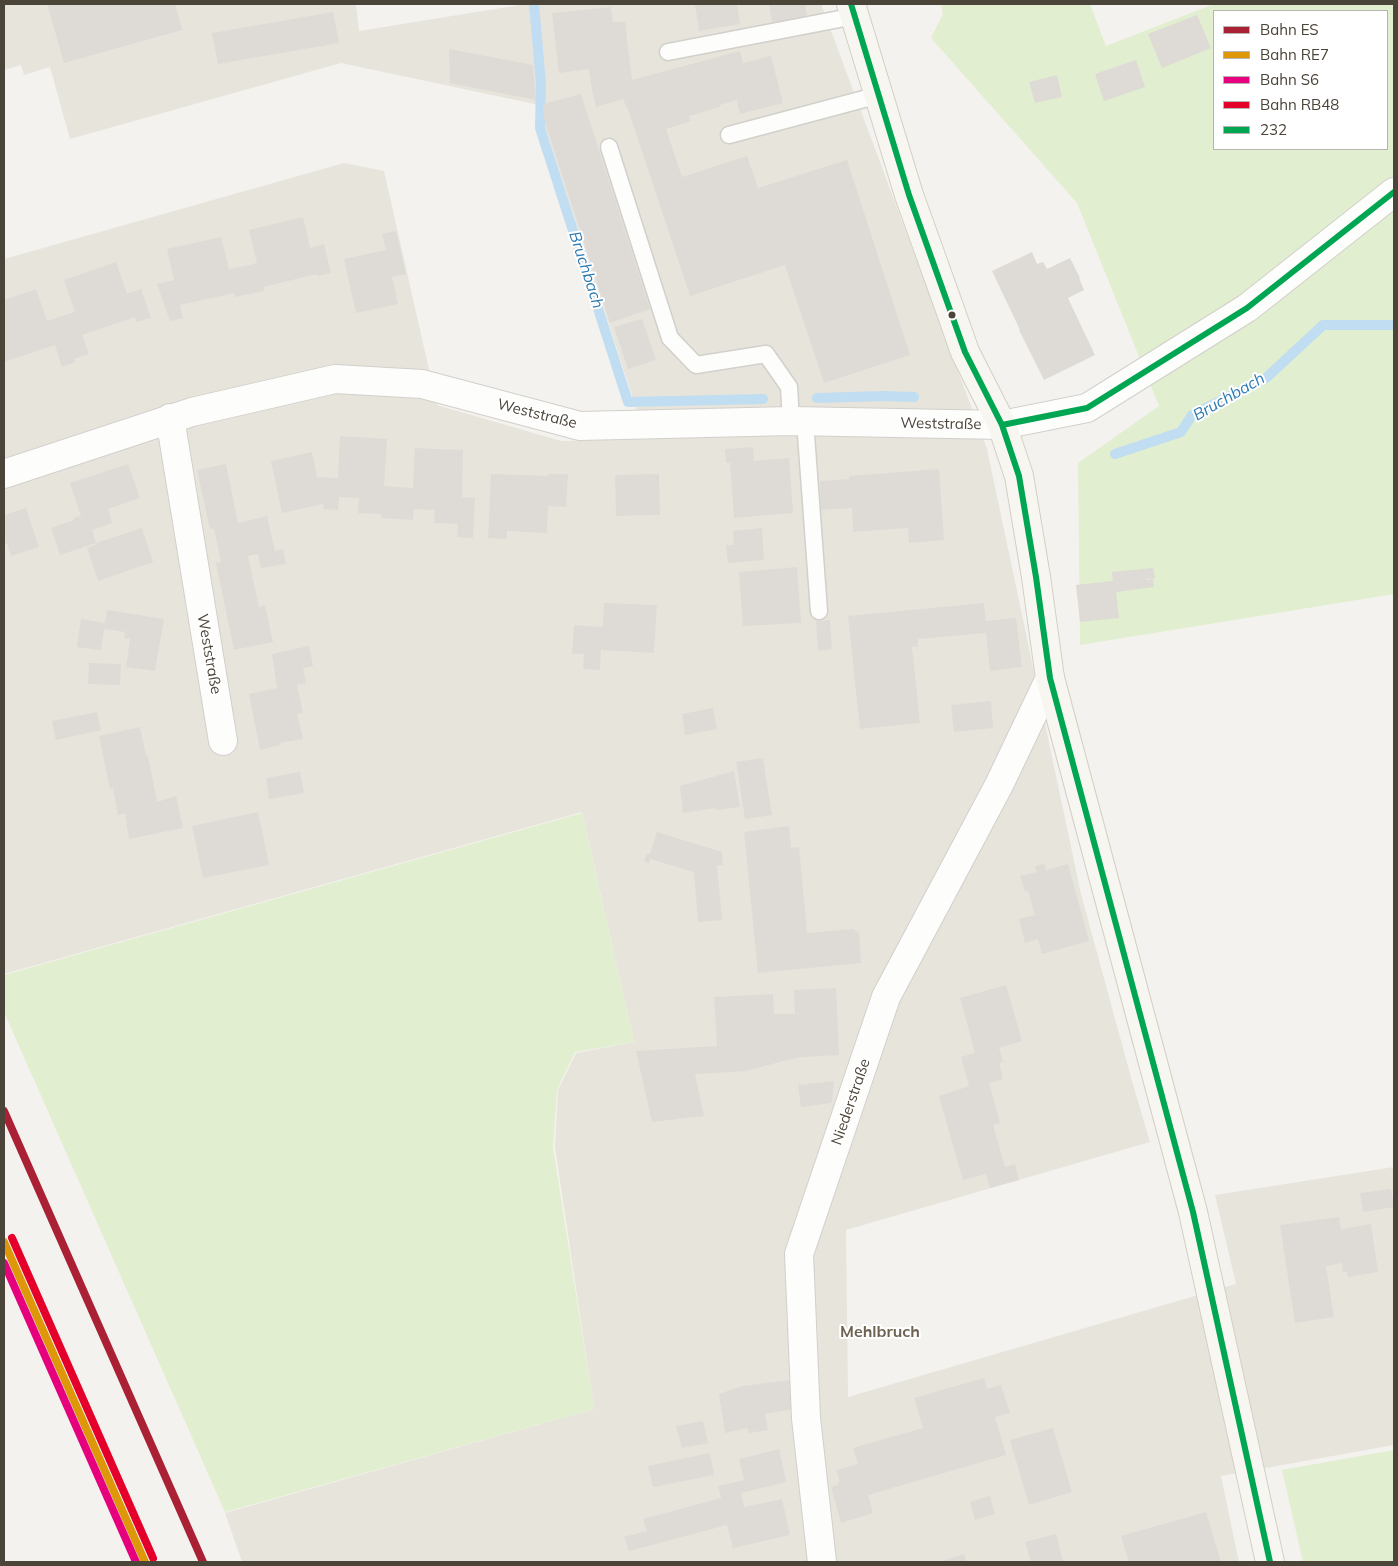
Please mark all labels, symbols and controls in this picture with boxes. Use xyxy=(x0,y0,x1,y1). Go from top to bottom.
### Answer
legend xyxy=(1213,10,1388,150)
text: Bahn ES xyxy=(1260,20,1319,39)
text: Bahn RE7 xyxy=(1260,45,1329,64)
text: Bahn S6 xyxy=(1260,70,1319,89)
text: Bahn RB48 xyxy=(1260,95,1339,114)
text: 232 xyxy=(1260,120,1287,139)
water label: Bruchbach xyxy=(565,229,607,311)
unlabelled marker xyxy=(947,310,957,320)
water label: Bruchbach xyxy=(1190,369,1268,425)
street label: Weststraße xyxy=(495,395,579,433)
street label: Weststraße xyxy=(900,414,982,434)
street label: Weststraße xyxy=(193,612,225,696)
street label: Niederstraße xyxy=(828,1056,874,1148)
district label: Mehlbruch xyxy=(840,1322,920,1342)

